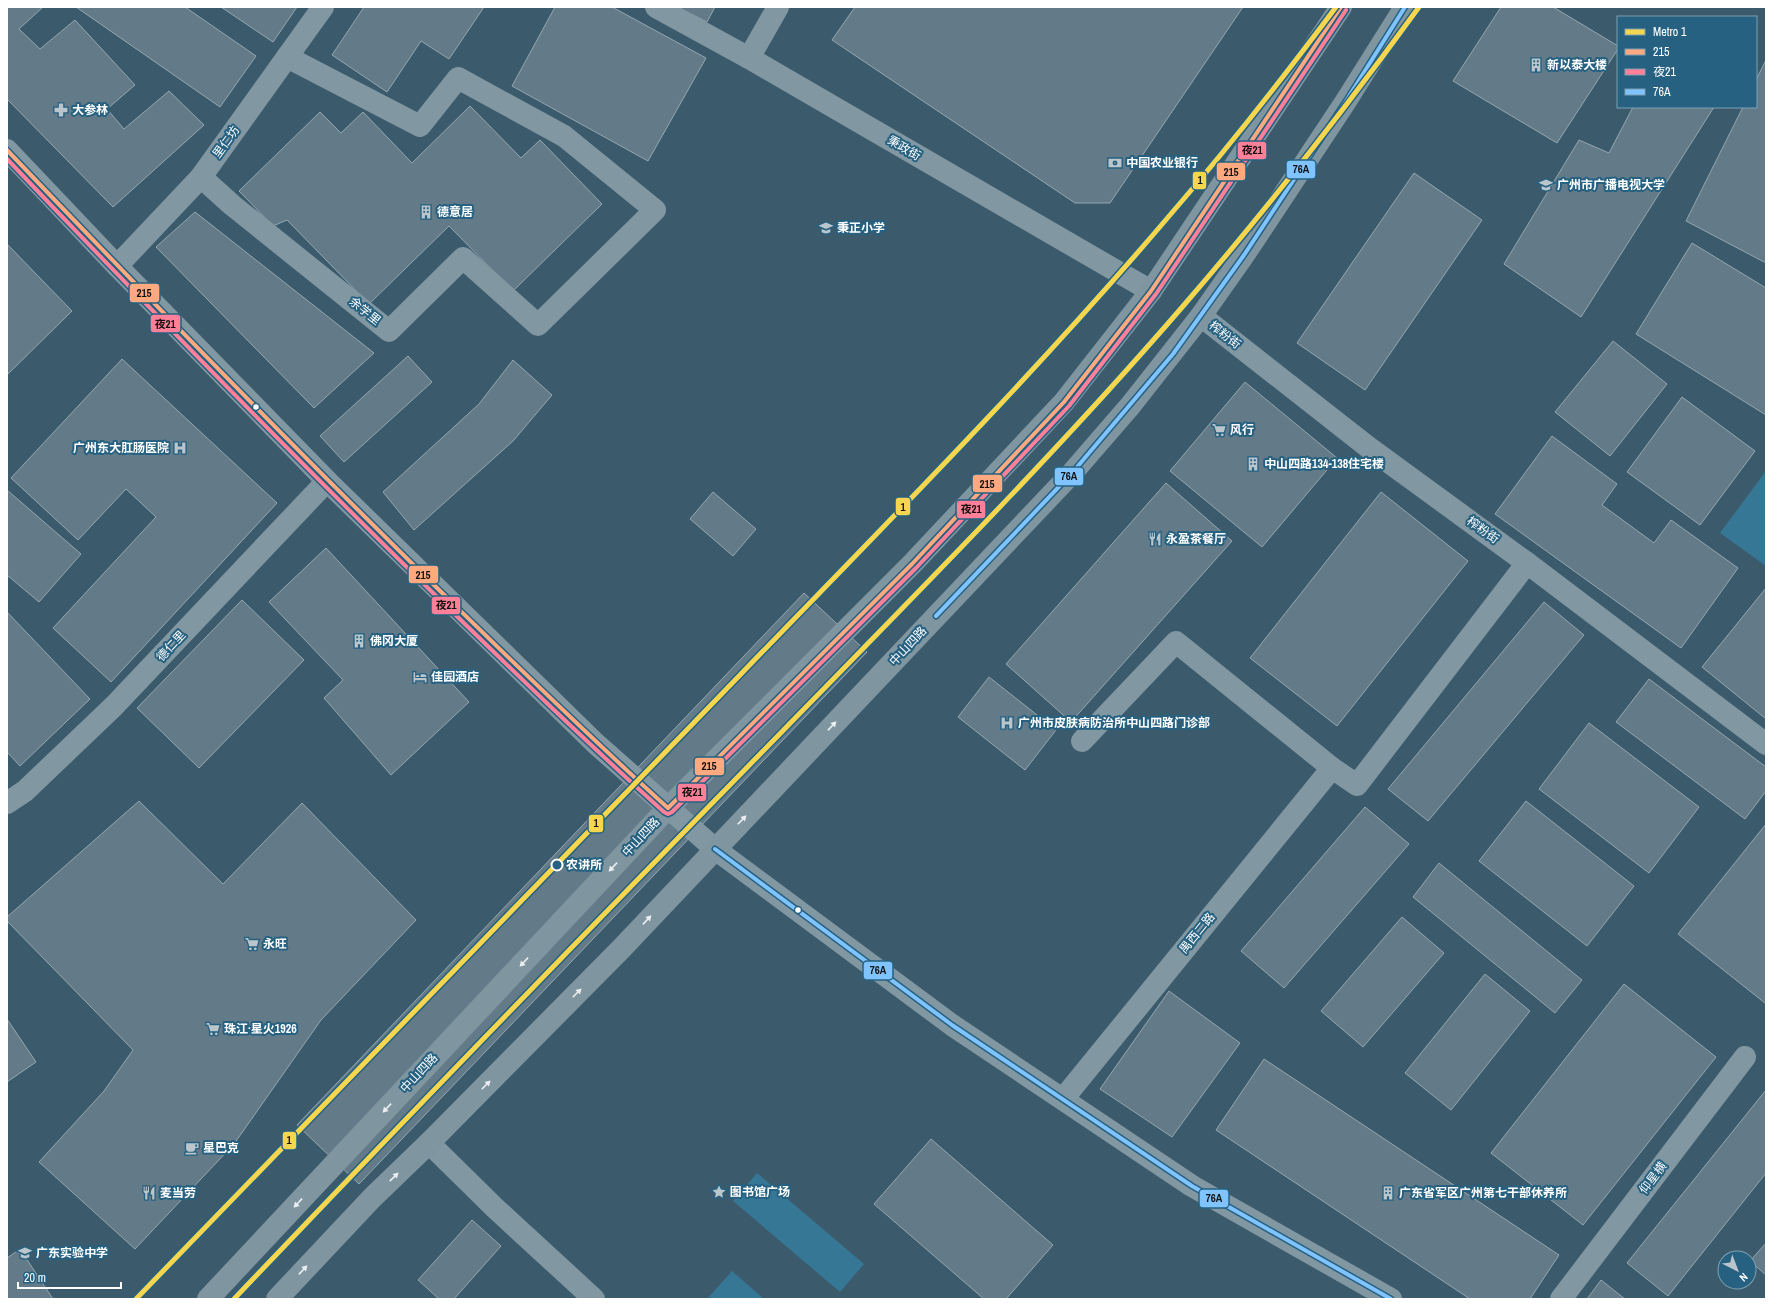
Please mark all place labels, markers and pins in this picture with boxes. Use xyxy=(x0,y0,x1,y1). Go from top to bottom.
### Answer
building icon: 新以泰大楼 xyxy=(1528,57,1544,73)
place label: 新以泰大楼 xyxy=(1547,57,1607,73)
pharmacy icon: 大参林 xyxy=(53,102,69,118)
place label: 大参林 xyxy=(72,102,108,118)
bank icon: 中国农业银行 xyxy=(1107,155,1123,171)
place label: 中国农业银行 xyxy=(1126,155,1198,171)
school or university icon: 广州市广播电视大学 xyxy=(1538,177,1554,193)
place label: 广州市广播电视大学 xyxy=(1557,177,1665,193)
building icon: 德意居 xyxy=(418,204,434,220)
place label: 德意居 xyxy=(437,204,473,220)
school or university icon: 秉正小学 xyxy=(818,220,834,236)
place label: 秉正小学 xyxy=(837,220,885,236)
unlabelled marker xyxy=(251,402,261,412)
supermarket icon: 风行 xyxy=(1211,422,1227,438)
place label: 风行 xyxy=(1230,422,1254,438)
place label: 广州东大肛肠医院 xyxy=(73,440,169,456)
hospital icon: 广州东大肛肠医院 xyxy=(172,440,188,456)
building icon: 中山四路134-138住宅楼 xyxy=(1245,456,1261,472)
place label: 中山四路134-138住宅楼 xyxy=(1264,456,1384,472)
restaurant icon: 永盈茶餐厅 xyxy=(1147,531,1163,547)
place label: 永盈茶餐厅 xyxy=(1166,531,1226,547)
building icon: 佛冈大厦 xyxy=(351,633,367,649)
place label: 佛冈大厦 xyxy=(370,633,418,649)
hotel icon: 佳园酒店 xyxy=(412,669,428,685)
place label: 佳园酒店 xyxy=(431,669,479,685)
hospital icon: 广州市皮肤病防治所中山四路门诊部 xyxy=(999,715,1015,731)
place label: 广州市皮肤病防治所中山四路门诊部 xyxy=(1018,715,1210,731)
place label: 农讲所 xyxy=(566,857,602,873)
marker: 农讲所 xyxy=(550,858,564,872)
unlabelled marker xyxy=(793,905,803,915)
supermarket icon: 永旺 xyxy=(244,936,260,952)
place label: 永旺 xyxy=(263,936,287,952)
supermarket icon: 珠江·星火1926 xyxy=(205,1021,221,1037)
place label: 珠江·星火1926 xyxy=(224,1021,297,1037)
cafe icon: 星巴克 xyxy=(184,1140,200,1156)
place label: 星巴克 xyxy=(203,1140,239,1156)
place icon: 图书馆广场 xyxy=(711,1184,727,1200)
place label: 图书馆广场 xyxy=(730,1184,790,1200)
restaurant icon: 麦当劳 xyxy=(141,1185,157,1201)
place label: 麦当劳 xyxy=(160,1185,196,1201)
building icon: 广东省军区广州第七干部休养所 xyxy=(1380,1185,1396,1201)
place label: 广东省军区广州第七干部休养所 xyxy=(1399,1185,1567,1201)
school or university icon: 广东实验中学 xyxy=(17,1245,33,1261)
place label: 广东实验中学 xyxy=(36,1245,108,1261)

